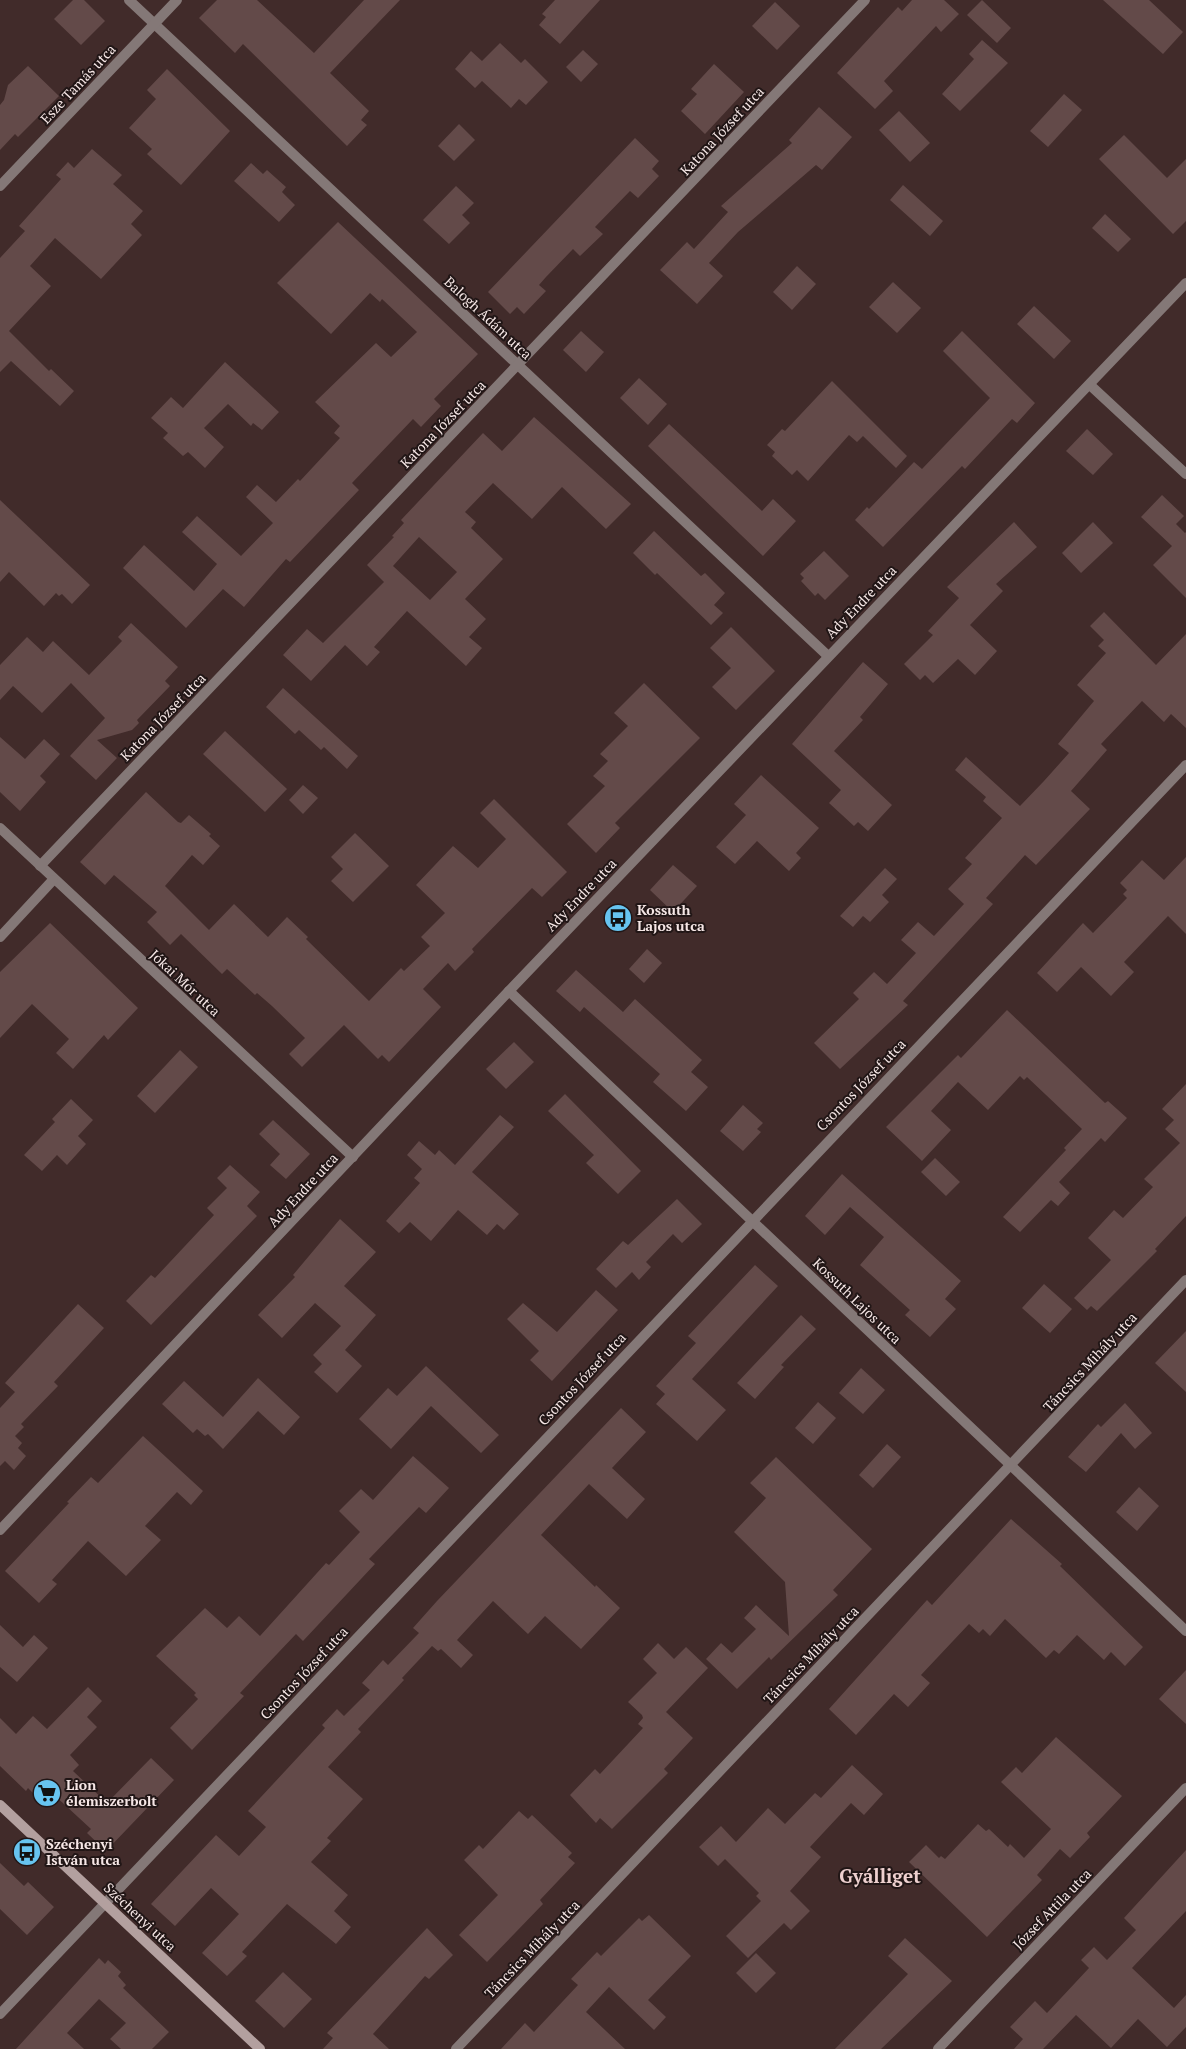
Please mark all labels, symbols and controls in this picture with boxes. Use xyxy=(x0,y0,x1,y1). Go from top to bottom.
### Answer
street label: Esze Tamás utca xyxy=(36,40,119,127)
street label: Katona József utca xyxy=(675,82,768,179)
street label: Balogh Ádám utca xyxy=(441,272,536,363)
street label: Katona József utca xyxy=(396,376,489,472)
street label: Ady Endre utca xyxy=(821,561,900,642)
street label: Katona József utca xyxy=(116,669,209,765)
street label: Ady Endre utca xyxy=(541,854,620,935)
place label: Kossuth Lajos utca xyxy=(637,900,705,935)
bus stop icon: Kossuth Lajos utca xyxy=(603,903,633,933)
street label: Jókai Mór utca xyxy=(146,945,225,1020)
street label: Csontos József utca xyxy=(812,1035,909,1135)
street label: Ady Endre utca xyxy=(263,1149,342,1231)
street label: Kossuth Lajos utca xyxy=(809,1254,906,1348)
street label: Táncsics Mihály utca xyxy=(1039,1308,1141,1415)
street label: Csontos József utca xyxy=(533,1328,630,1429)
street label: Táncsics Mihály utca xyxy=(759,1601,862,1708)
street label: Csontos József utca xyxy=(255,1622,352,1723)
place label: Lion élemiszerbolt xyxy=(66,1775,157,1810)
supermarket icon: Lion élemiszerbolt xyxy=(32,1778,62,1808)
place label: Széchenyi István utca xyxy=(46,1834,120,1869)
bus stop icon: Széchenyi István utca xyxy=(12,1837,42,1867)
district label: Gyálliget xyxy=(839,1863,921,1888)
street label: József Attila utca xyxy=(1008,1864,1095,1953)
street label: Széchenyi utca xyxy=(100,1878,181,1955)
street label: Táncsics Mihály utca xyxy=(480,1895,583,2002)

